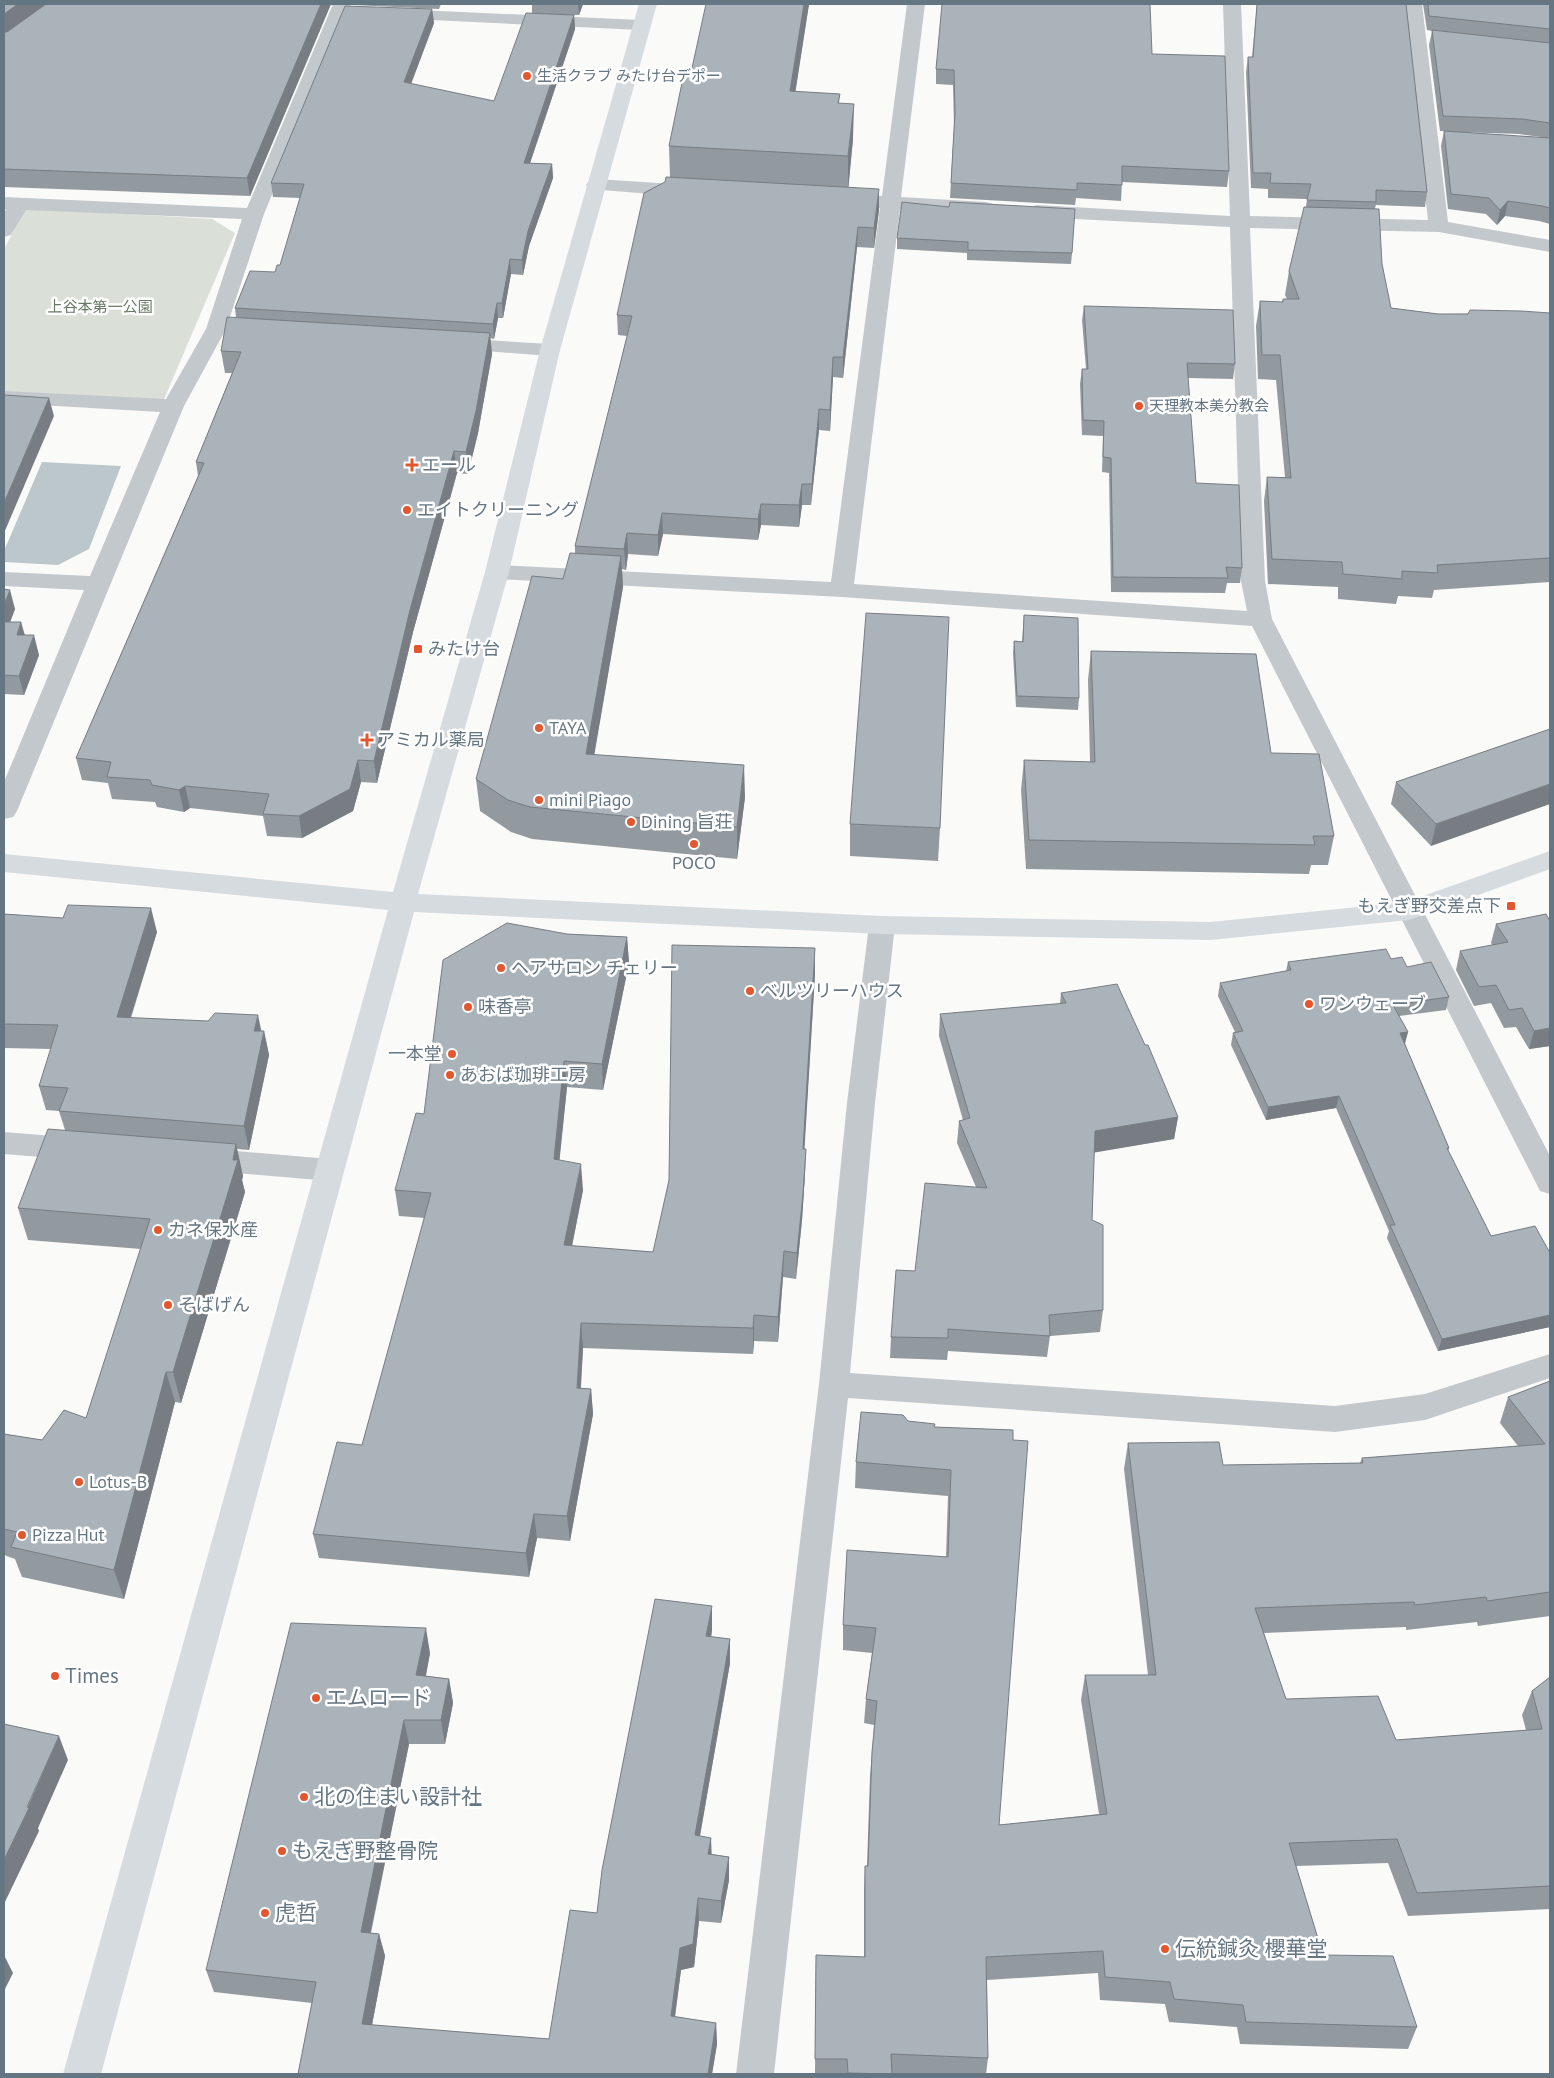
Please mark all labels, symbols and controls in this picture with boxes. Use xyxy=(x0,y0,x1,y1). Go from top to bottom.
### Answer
place label: 生活クラブ みたけ台デポー xyxy=(537,66,721,85)
marker: 生活クラブ みたけ台デポー xyxy=(521,70,533,82)
park label: 上谷本第一公園 xyxy=(47,297,153,316)
place label: 天理教本美分教会 xyxy=(1149,396,1269,415)
marker: 天理教本美分教会 xyxy=(1133,400,1145,412)
place label: エール xyxy=(422,453,476,476)
marker: エール xyxy=(406,459,418,471)
place label: エイトクリーニング xyxy=(417,498,579,521)
marker: エイトクリーニング xyxy=(401,504,413,516)
place label: みたけ台 xyxy=(428,637,500,660)
marker: みたけ台 xyxy=(412,643,424,655)
place label: TAYA xyxy=(549,716,587,739)
marker: TAYA xyxy=(533,722,545,734)
place label: アミカル薬局 xyxy=(377,728,485,751)
marker: アミカル薬局 xyxy=(361,734,373,746)
place label: mini Piago xyxy=(549,788,631,811)
marker: mini Piago xyxy=(533,794,545,806)
place label: Dining 旨荘 xyxy=(641,810,733,833)
marker: Dining 旨荘 xyxy=(625,816,637,828)
marker: POCO xyxy=(688,838,700,850)
place label: POCO xyxy=(672,851,716,874)
place label: もえぎ野交差点下 xyxy=(1358,894,1501,917)
marker: もえぎ野交差点下 xyxy=(1505,900,1517,912)
place label: ヘアサロン チェリー xyxy=(511,956,678,979)
marker: ヘアサロン チェリー xyxy=(495,962,507,974)
place label: ベルツリーハウス xyxy=(760,979,904,1002)
marker: ベルツリーハウス xyxy=(744,985,756,997)
place label: ワンウェーブ xyxy=(1319,992,1426,1015)
place label: 味香亭 xyxy=(478,995,532,1018)
marker: ワンウェーブ xyxy=(1303,998,1315,1010)
marker: 味香亭 xyxy=(462,1001,474,1013)
place label: 一本堂 xyxy=(388,1042,442,1065)
marker: 一本堂 xyxy=(446,1048,458,1060)
place label: あおば珈琲工房 xyxy=(460,1063,586,1086)
marker: あおば珈琲工房 xyxy=(444,1069,456,1081)
place label: カネ保水産 xyxy=(168,1218,258,1241)
marker: カネ保水産 xyxy=(152,1224,164,1236)
place label: そばげん xyxy=(178,1293,250,1316)
marker: そばげん xyxy=(162,1299,174,1311)
place label: Lotus-B xyxy=(89,1470,147,1493)
marker: Lotus-B xyxy=(73,1476,85,1488)
place label: Pizza Hut xyxy=(32,1523,105,1546)
marker: Pizza Hut xyxy=(16,1529,28,1541)
place label: Times xyxy=(65,1662,119,1689)
marker: Times xyxy=(49,1670,61,1682)
place label: エムロード xyxy=(326,1684,431,1711)
marker: エムロード xyxy=(310,1692,322,1704)
place label: 北の住まい設計社 xyxy=(314,1783,482,1810)
marker: 北の住まい設計社 xyxy=(298,1791,310,1803)
place label: もえぎ野整骨院 xyxy=(292,1837,438,1864)
marker: もえぎ野整骨院 xyxy=(276,1845,288,1857)
place label: 虎哲 xyxy=(275,1899,317,1926)
marker: 虎哲 xyxy=(259,1907,271,1919)
place label: 伝統鍼灸 櫻華堂 xyxy=(1175,1935,1328,1962)
marker: 伝統鍼灸 櫻華堂 xyxy=(1159,1943,1171,1955)

